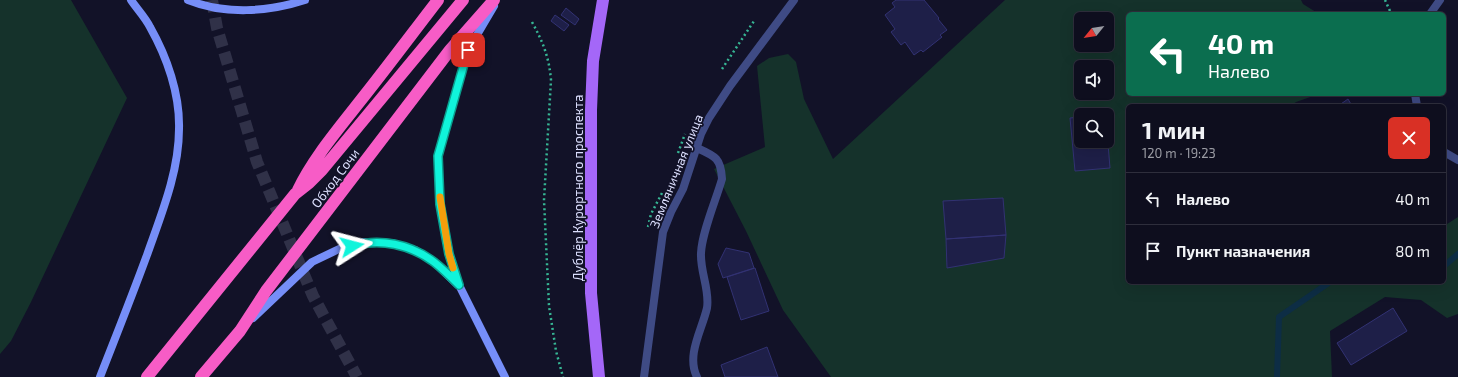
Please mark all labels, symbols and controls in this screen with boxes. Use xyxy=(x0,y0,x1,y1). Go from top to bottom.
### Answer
north arrow xyxy=(1074,12,1114,52)
map controls xyxy=(1074,12,1114,148)
text: 40 m xyxy=(1208,26,1274,60)
icon: left xyxy=(1142,28,1194,80)
pin xyxy=(451,33,485,67)
icon: arrive xyxy=(457,39,479,61)
button: sound xyxy=(1074,60,1114,100)
text: Налево xyxy=(1208,60,1270,82)
street label: Дублёр Курортного проспекта xyxy=(570,95,586,281)
button: search xyxy=(1074,108,1114,148)
street label: Земляничная улица xyxy=(646,112,706,230)
text: 1 мин xyxy=(1142,115,1206,144)
button: close xyxy=(1388,117,1430,159)
street label: Обход Сочи xyxy=(308,145,362,211)
text: 120 m · 19:23 xyxy=(1142,145,1216,161)
icon: left xyxy=(1142,188,1164,210)
text: Налево xyxy=(1176,190,1230,208)
text: 40 m xyxy=(1395,190,1430,208)
position arrow xyxy=(331,225,373,267)
icon: arrive xyxy=(1142,240,1164,262)
text: Пункт назначения xyxy=(1176,242,1310,260)
text: 80 m xyxy=(1395,242,1430,260)

